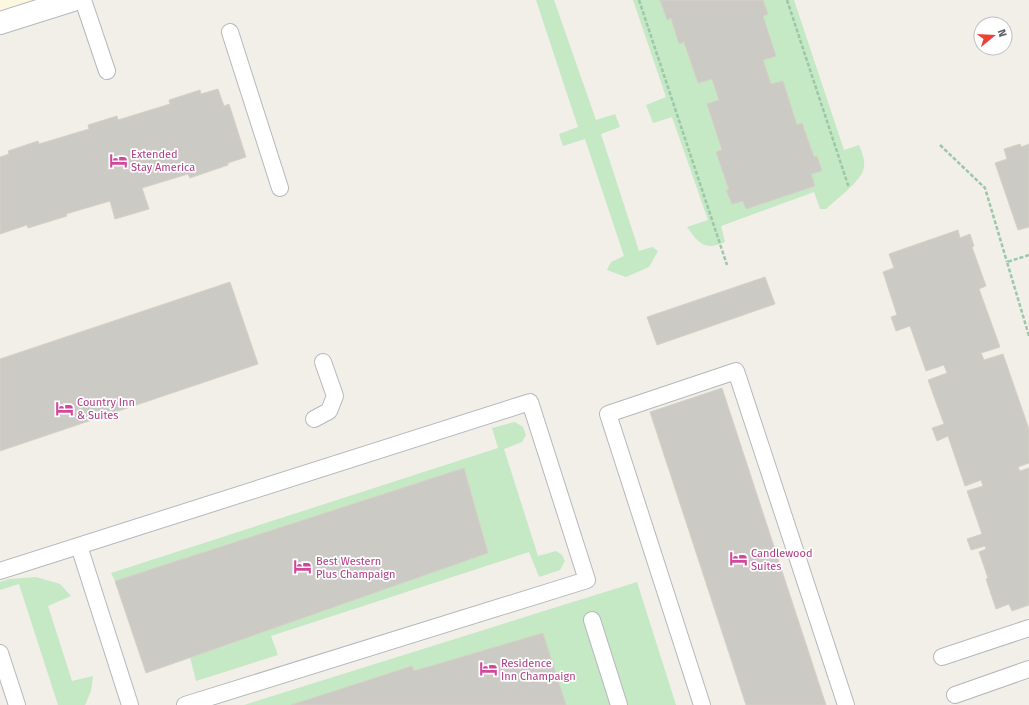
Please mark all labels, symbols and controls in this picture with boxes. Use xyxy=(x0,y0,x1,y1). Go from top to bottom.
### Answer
north arrow xyxy=(973,16,1013,56)
text: N xyxy=(995,28,1009,39)
place label: Extended Stay America xyxy=(131,148,195,174)
hotel icon: Extended Stay America xyxy=(108,150,128,170)
place label: Country Inn & Suites xyxy=(77,396,135,422)
hotel icon: Country Inn & Suites xyxy=(54,398,74,418)
place label: Candlewood Suites xyxy=(751,547,813,573)
hotel icon: Candlewood Suites xyxy=(728,549,748,569)
place label: Best Western Plus Champaign xyxy=(316,555,396,581)
hotel icon: Best Western Plus Champaign xyxy=(293,557,313,577)
place label: Residence Inn Champaign xyxy=(501,657,576,683)
hotel icon: Residence Inn Champaign xyxy=(478,659,498,679)

